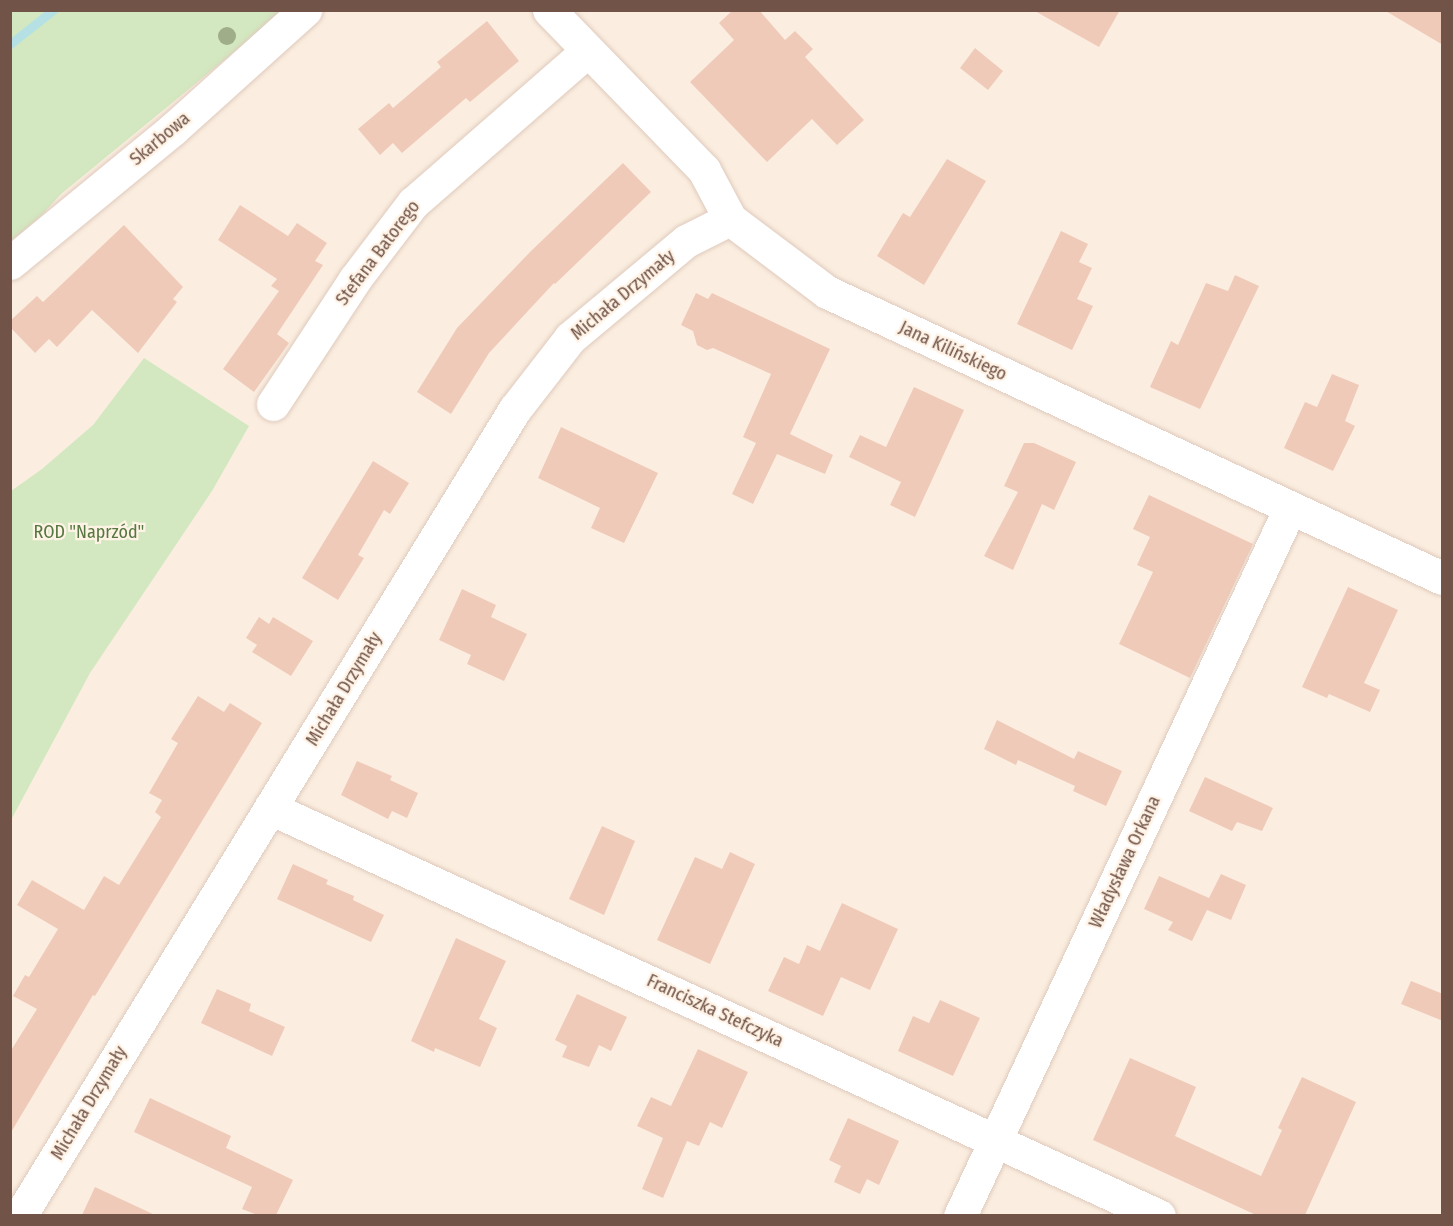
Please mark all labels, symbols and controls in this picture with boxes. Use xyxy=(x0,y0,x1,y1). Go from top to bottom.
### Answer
street label: Skarbowa xyxy=(126,108,194,170)
street label: Stefana Batorego xyxy=(331,196,425,310)
street label: Michała Drzymały xyxy=(567,245,679,345)
street label: Jana Kilińskiego xyxy=(896,317,1010,385)
park label: ROD "Naprzód" xyxy=(34,521,144,543)
street label: Michała Drzymały xyxy=(302,628,386,750)
street label: Władysława Orkana xyxy=(1085,792,1165,932)
street label: Franciszka Stefczyka xyxy=(643,970,787,1052)
street label: Michała Drzymały xyxy=(47,1042,131,1164)

